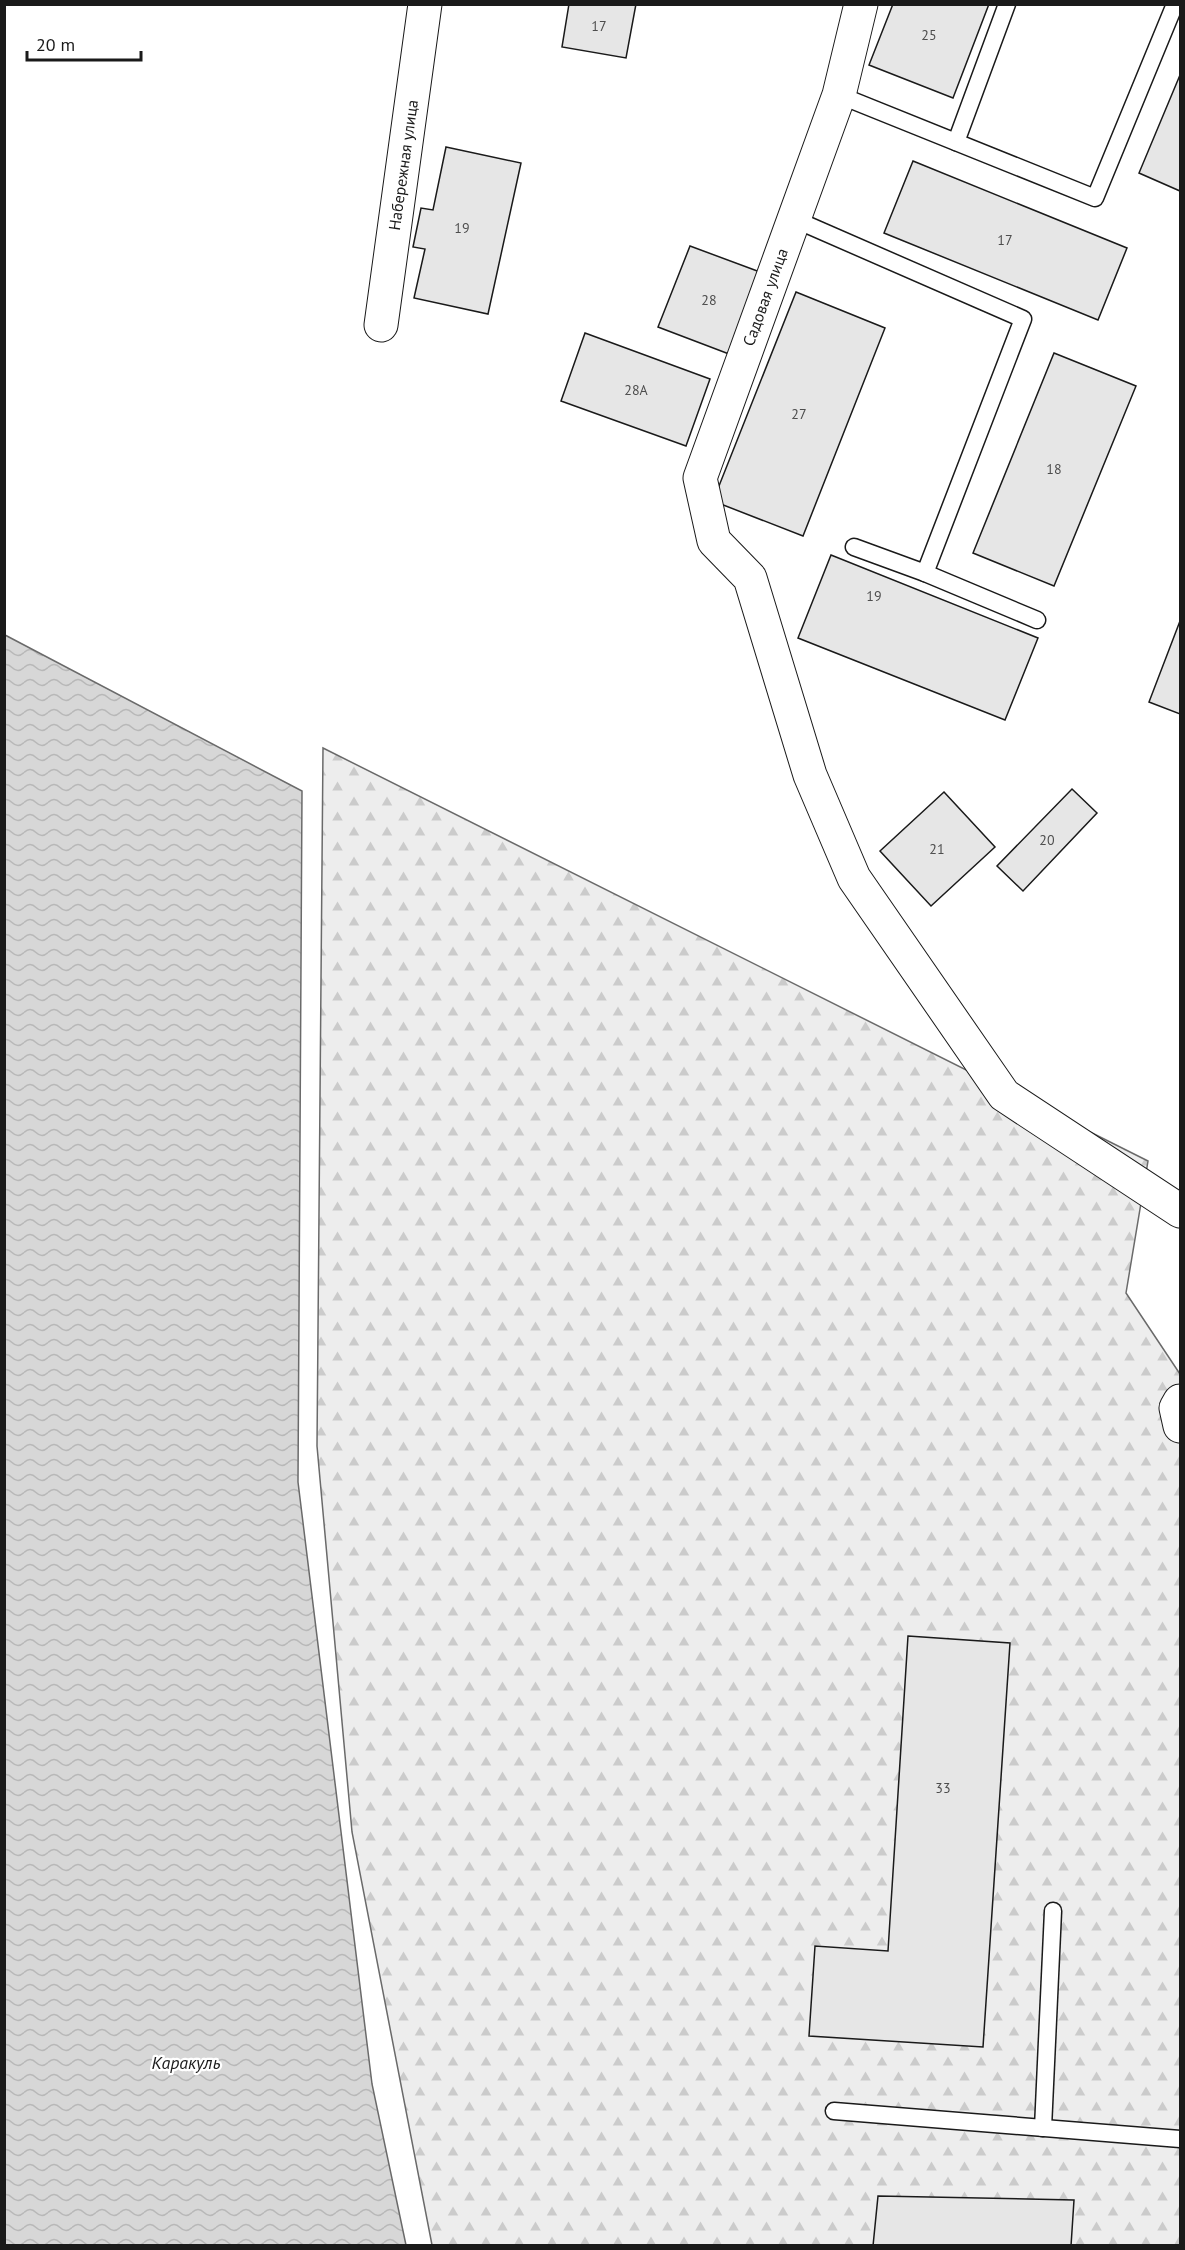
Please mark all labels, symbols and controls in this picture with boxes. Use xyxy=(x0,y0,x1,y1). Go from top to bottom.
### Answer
house number: 17 xyxy=(591,17,607,35)
scale bar xyxy=(27,24,141,62)
house number: 25 xyxy=(921,26,937,44)
text: 20 m xyxy=(36,33,75,56)
street label: Набережная улица xyxy=(384,98,422,232)
house number: 19 xyxy=(454,219,470,237)
house number: 17 xyxy=(997,231,1013,249)
street label: Садовая улица xyxy=(738,245,792,349)
house number: 28 xyxy=(701,291,717,309)
house number: 28А xyxy=(624,381,649,399)
house number: 27 xyxy=(791,405,807,423)
house number: 18 xyxy=(1046,460,1062,478)
house number: 19 xyxy=(866,587,882,605)
house number: 20 xyxy=(1039,831,1055,849)
house number: 21 xyxy=(929,840,945,858)
house number: 33 xyxy=(935,1779,951,1797)
water label: Каракуль xyxy=(152,2051,220,2074)

